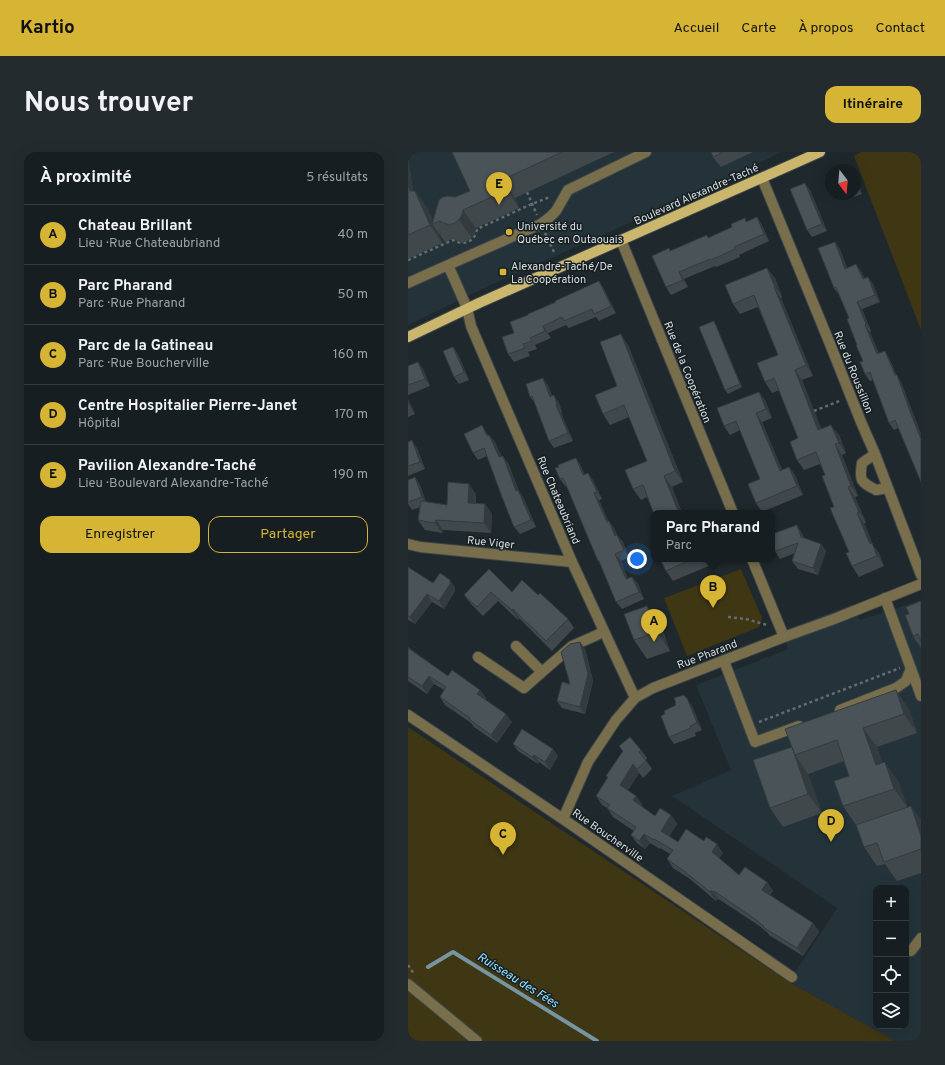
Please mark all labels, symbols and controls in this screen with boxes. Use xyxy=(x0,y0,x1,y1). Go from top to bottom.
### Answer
text: Kartio xyxy=(20,16,75,40)
text: Accueil xyxy=(673,20,719,37)
text: Carte xyxy=(741,20,776,37)
text: À propos xyxy=(798,20,854,37)
text: Contact xyxy=(876,20,925,37)
text: Nous trouver xyxy=(24,86,193,122)
button: Itinéraire xyxy=(825,86,921,123)
street label: Boulevard Alexandre-Taché xyxy=(632,161,761,229)
north arrow xyxy=(825,164,861,200)
text: À proximité xyxy=(40,167,132,189)
text: 5 résultats xyxy=(306,170,368,186)
pin: E xyxy=(486,172,512,205)
text: Chateau Brillant xyxy=(78,217,192,236)
place label: Université du Québec en Outaouais xyxy=(517,220,623,247)
text: A xyxy=(48,227,58,243)
text: 40 m xyxy=(338,227,368,243)
marker: Université du Québec en Outaouais xyxy=(504,227,514,237)
text: Lieu · Rue Chateaubriand xyxy=(78,236,220,252)
place label: Alexandre-Taché/De La Coopération xyxy=(511,260,613,287)
marker: Alexandre-Taché/De La Coopération xyxy=(498,267,508,277)
text: Parc Pharand xyxy=(78,277,172,296)
text: B xyxy=(49,287,57,303)
text: 50 m xyxy=(338,287,368,303)
text: Parc · Rue Pharand xyxy=(78,296,185,312)
street label: Rue de la Coopération xyxy=(660,320,714,425)
street label: Rue du Roussillon xyxy=(830,329,876,415)
text: Parc de la Gatineau xyxy=(78,337,213,356)
text: C xyxy=(49,347,57,363)
text: 160 m xyxy=(333,347,368,363)
text: Parc · Rue Boucherville xyxy=(78,356,209,372)
text: Centre Hospitalier Pierre-Janet xyxy=(78,397,297,416)
text: D xyxy=(48,407,58,423)
text: 170 m xyxy=(334,407,368,423)
text: Hôpital xyxy=(78,416,120,432)
street label: Rue Chateaubriand xyxy=(533,454,583,547)
text: Pavilion Alexandre-Taché xyxy=(78,457,256,476)
text: E xyxy=(49,467,57,483)
text: 190 m xyxy=(333,467,368,483)
text: Lieu · Boulevard Alexandre-Taché xyxy=(78,476,269,492)
popup xyxy=(651,510,775,562)
button: Enregistrer xyxy=(40,516,200,553)
button: Partager xyxy=(208,516,368,553)
text: Parc Pharand xyxy=(666,519,760,538)
street label: Rue Viger xyxy=(466,534,516,553)
text: Parc xyxy=(666,538,692,554)
your location xyxy=(627,549,647,569)
pin: B xyxy=(700,575,726,608)
pin: A xyxy=(641,609,667,642)
street label: Rue Pharand xyxy=(675,637,739,673)
street label: Rue Boucherville xyxy=(569,806,646,866)
pin: D xyxy=(818,809,844,842)
pin: C xyxy=(490,822,516,855)
map controls xyxy=(873,885,909,1029)
button: + xyxy=(873,885,909,921)
button: − xyxy=(873,921,909,957)
water label: Ruisseau des Fées xyxy=(474,949,562,1013)
button: locate xyxy=(873,957,909,993)
button: layers xyxy=(873,993,909,1029)

